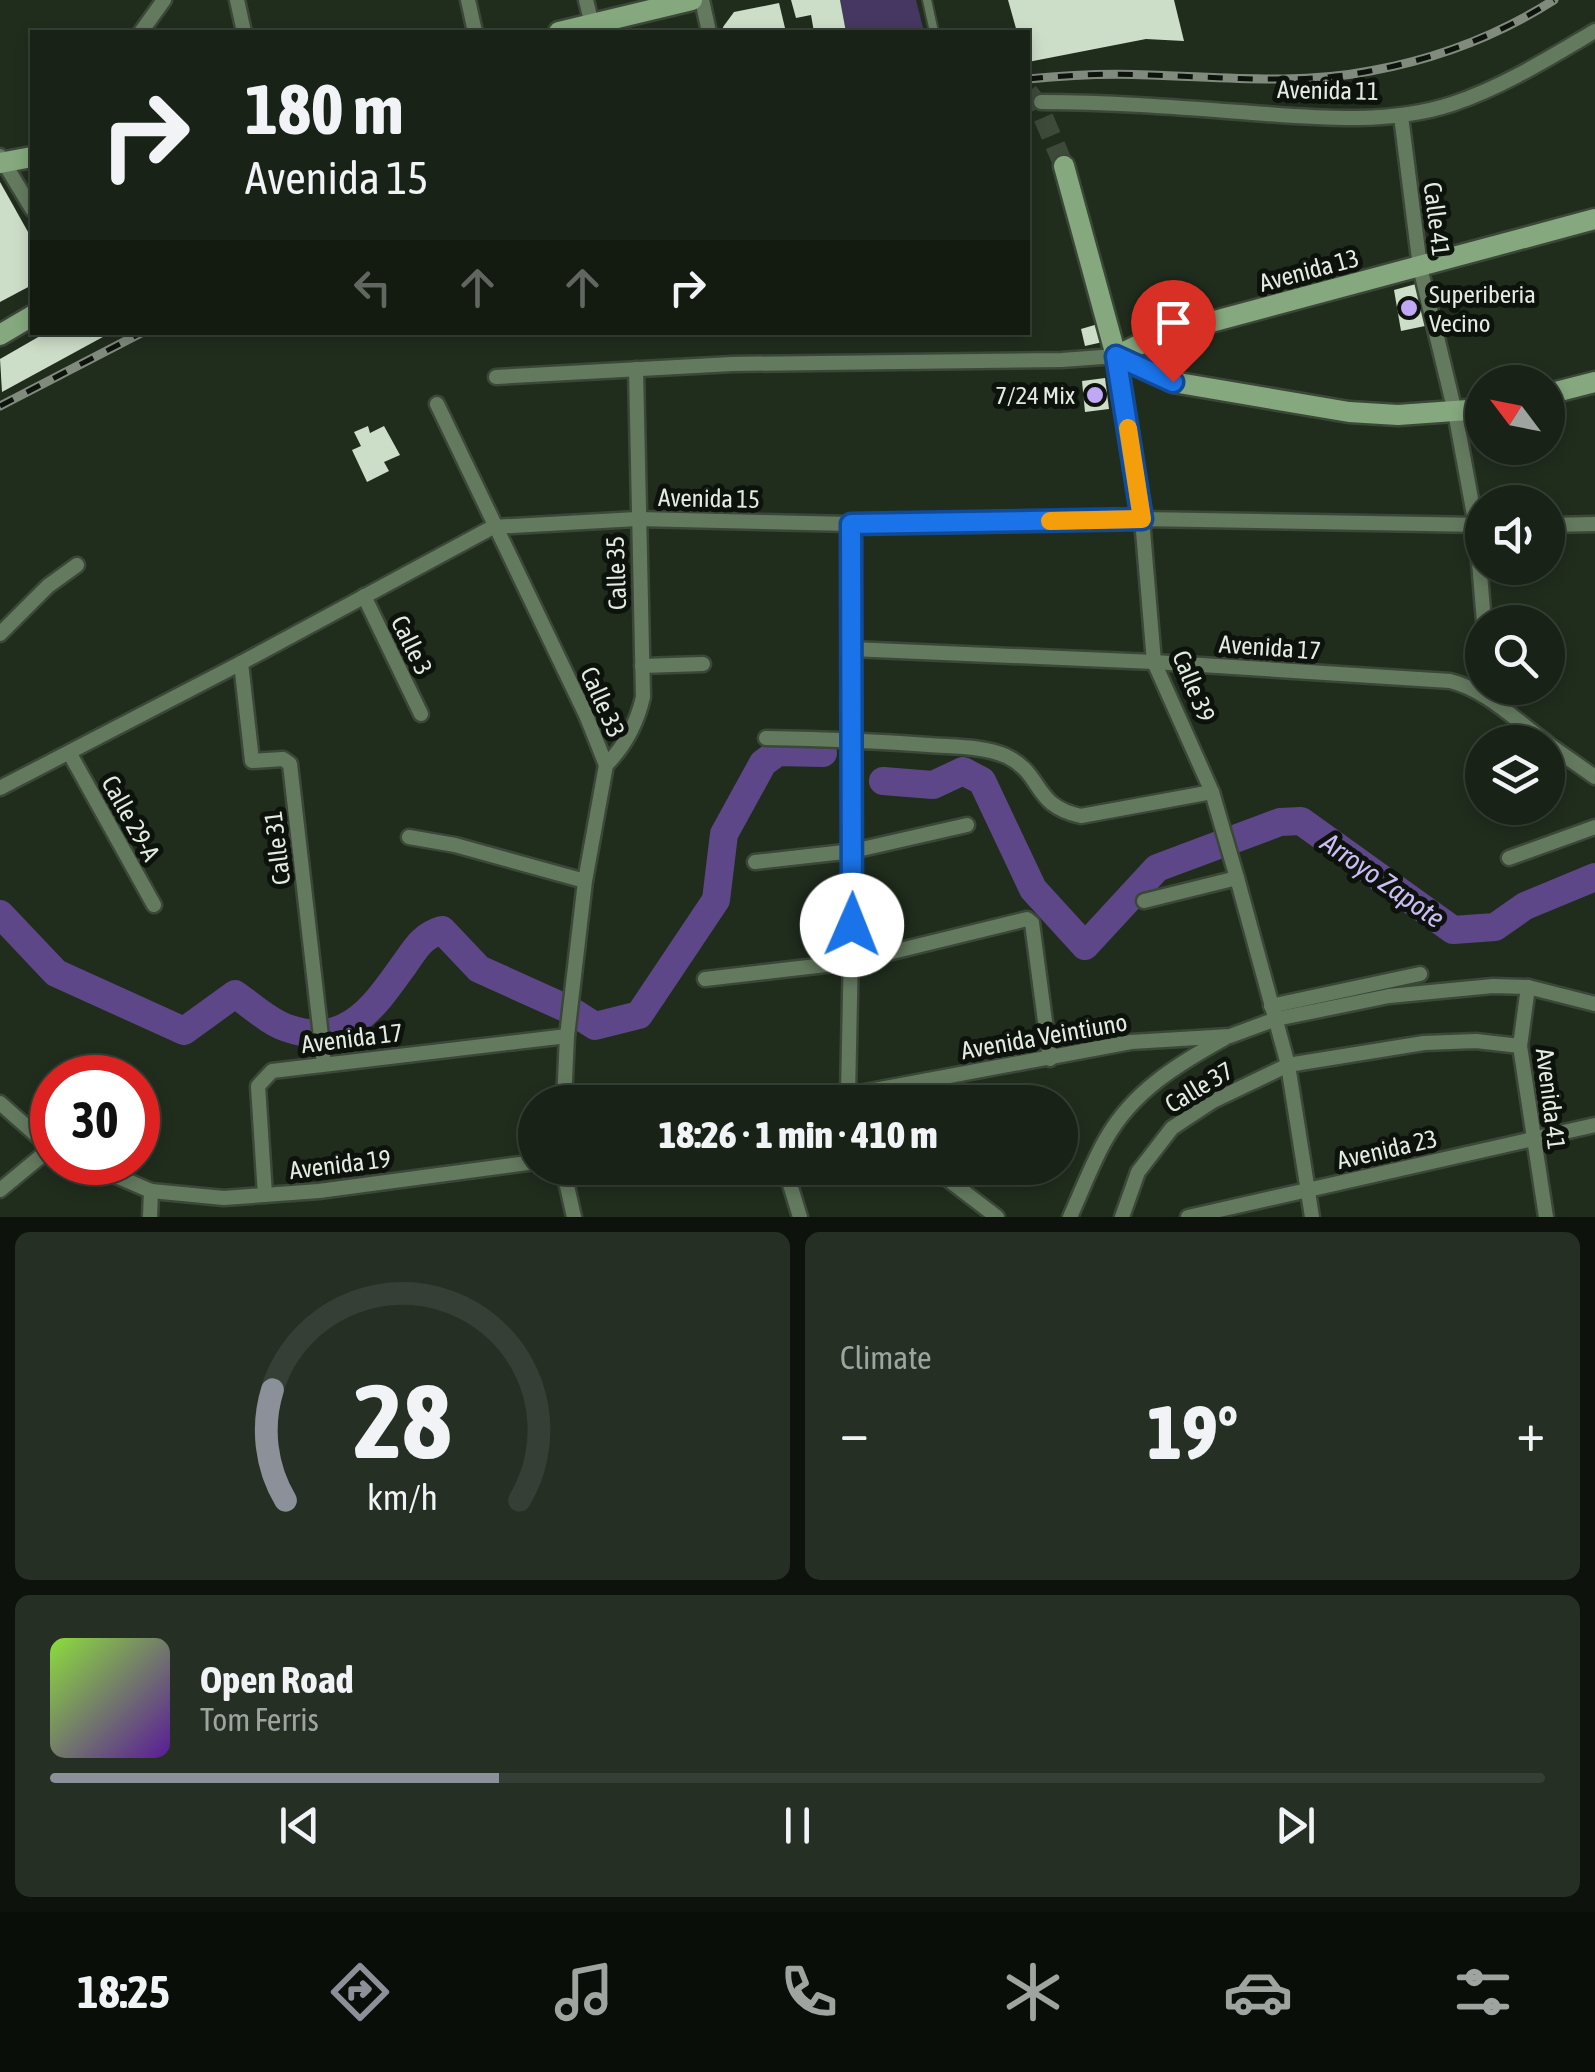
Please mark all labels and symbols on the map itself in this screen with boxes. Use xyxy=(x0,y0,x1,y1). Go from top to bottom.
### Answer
street label: Avenida 11 xyxy=(1277,75,1379,105)
street label: Calle 41 xyxy=(1419,180,1455,258)
street label: Avenida 13 xyxy=(1256,243,1362,297)
pin xyxy=(1131,280,1216,383)
place label: Superiberia Vecino xyxy=(1429,280,1536,337)
marker: Superiberia Vecino xyxy=(1398,297,1420,319)
north arrow xyxy=(1465,365,1565,465)
place label: 7/24 Mix xyxy=(995,381,1075,409)
marker: 7/24 Mix xyxy=(1084,384,1106,406)
street label: Avenida 15 xyxy=(658,483,760,513)
street label: Calle 35 xyxy=(601,535,631,611)
street label: Calle 3 xyxy=(386,611,438,679)
street label: Avenida 17 xyxy=(1218,629,1322,665)
street label: Calle 39 xyxy=(1167,646,1221,726)
street label: Calle 33 xyxy=(575,662,631,742)
street label: Calle 29-A xyxy=(96,771,166,866)
street label: Calle 31 xyxy=(259,809,295,887)
water label: Arroyo Zapote xyxy=(1314,825,1451,934)
position arrow xyxy=(800,873,904,977)
street label: Avenida Veintiuno xyxy=(959,1008,1129,1064)
street label: Avenida 17 xyxy=(300,1018,404,1058)
street label: Avenida 41 xyxy=(1531,1047,1571,1151)
speed limit sign: 30 xyxy=(30,1055,160,1185)
street label: Calle 37 xyxy=(1160,1056,1238,1118)
street label: Avenida 23 xyxy=(1334,1124,1440,1174)
street label: Avenida 19 xyxy=(288,1144,392,1184)

